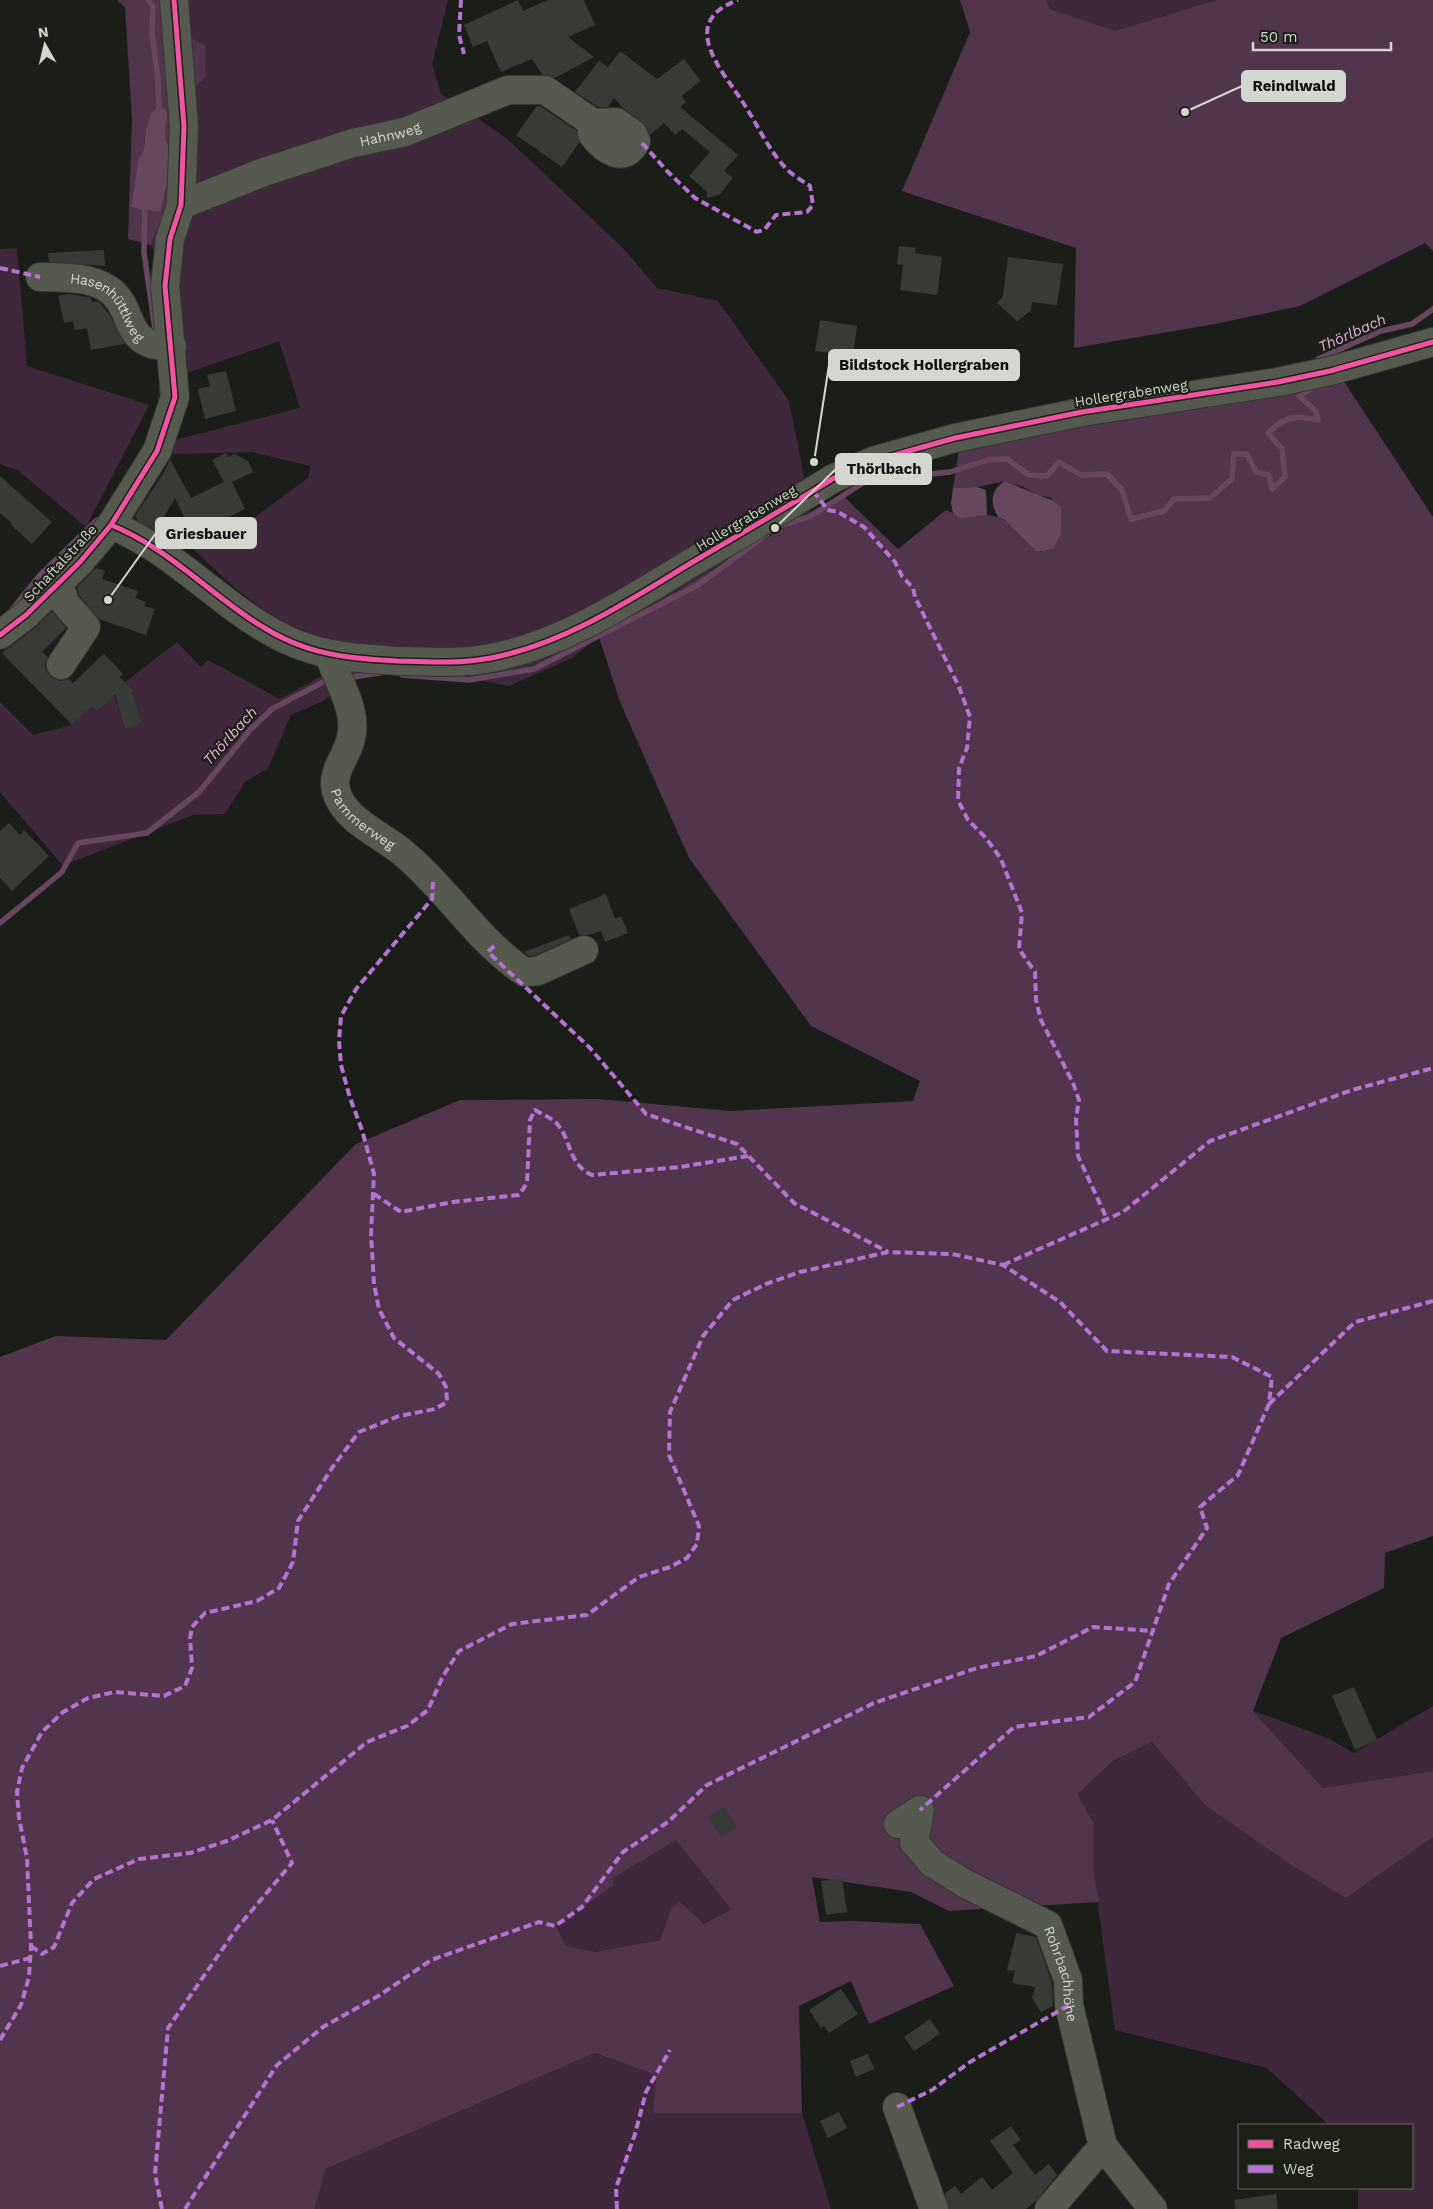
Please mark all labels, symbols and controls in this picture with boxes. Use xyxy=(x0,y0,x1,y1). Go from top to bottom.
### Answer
north arrow xyxy=(20,20,70,70)
scale bar xyxy=(1253,20,1390,52)
text: N xyxy=(37,23,49,41)
text: 50 m xyxy=(1260,28,1297,46)
callout: Reindlwald xyxy=(1242,71,1345,101)
text: Reindlwald xyxy=(1252,77,1336,95)
street label: Hahnweg xyxy=(358,118,423,149)
street label: Hasenhüttlweg xyxy=(69,270,148,346)
water label: Thörlbach xyxy=(1315,310,1389,356)
callout: Bildstock Hollergraben xyxy=(829,350,1019,380)
text: Bildstock Hollergraben xyxy=(839,356,1009,374)
street label: Hollergrabenweg xyxy=(1074,376,1189,410)
callout: Thörlbach xyxy=(836,454,931,484)
text: Thörlbach xyxy=(846,460,922,478)
street label: Hollergrabenweg xyxy=(693,482,799,554)
callout: Griesbauer xyxy=(156,518,256,548)
street label: Schaftalstraße xyxy=(20,521,100,605)
text: Griesbauer xyxy=(166,525,247,543)
water label: Thörlbach xyxy=(199,703,261,769)
street label: Pammerweg xyxy=(328,786,399,853)
street label: Rohrbachhöhe xyxy=(1041,1924,1081,2023)
legend xyxy=(1238,2124,1413,2189)
text: Radweg xyxy=(1283,2135,1340,2153)
text: Weg xyxy=(1283,2160,1314,2178)

